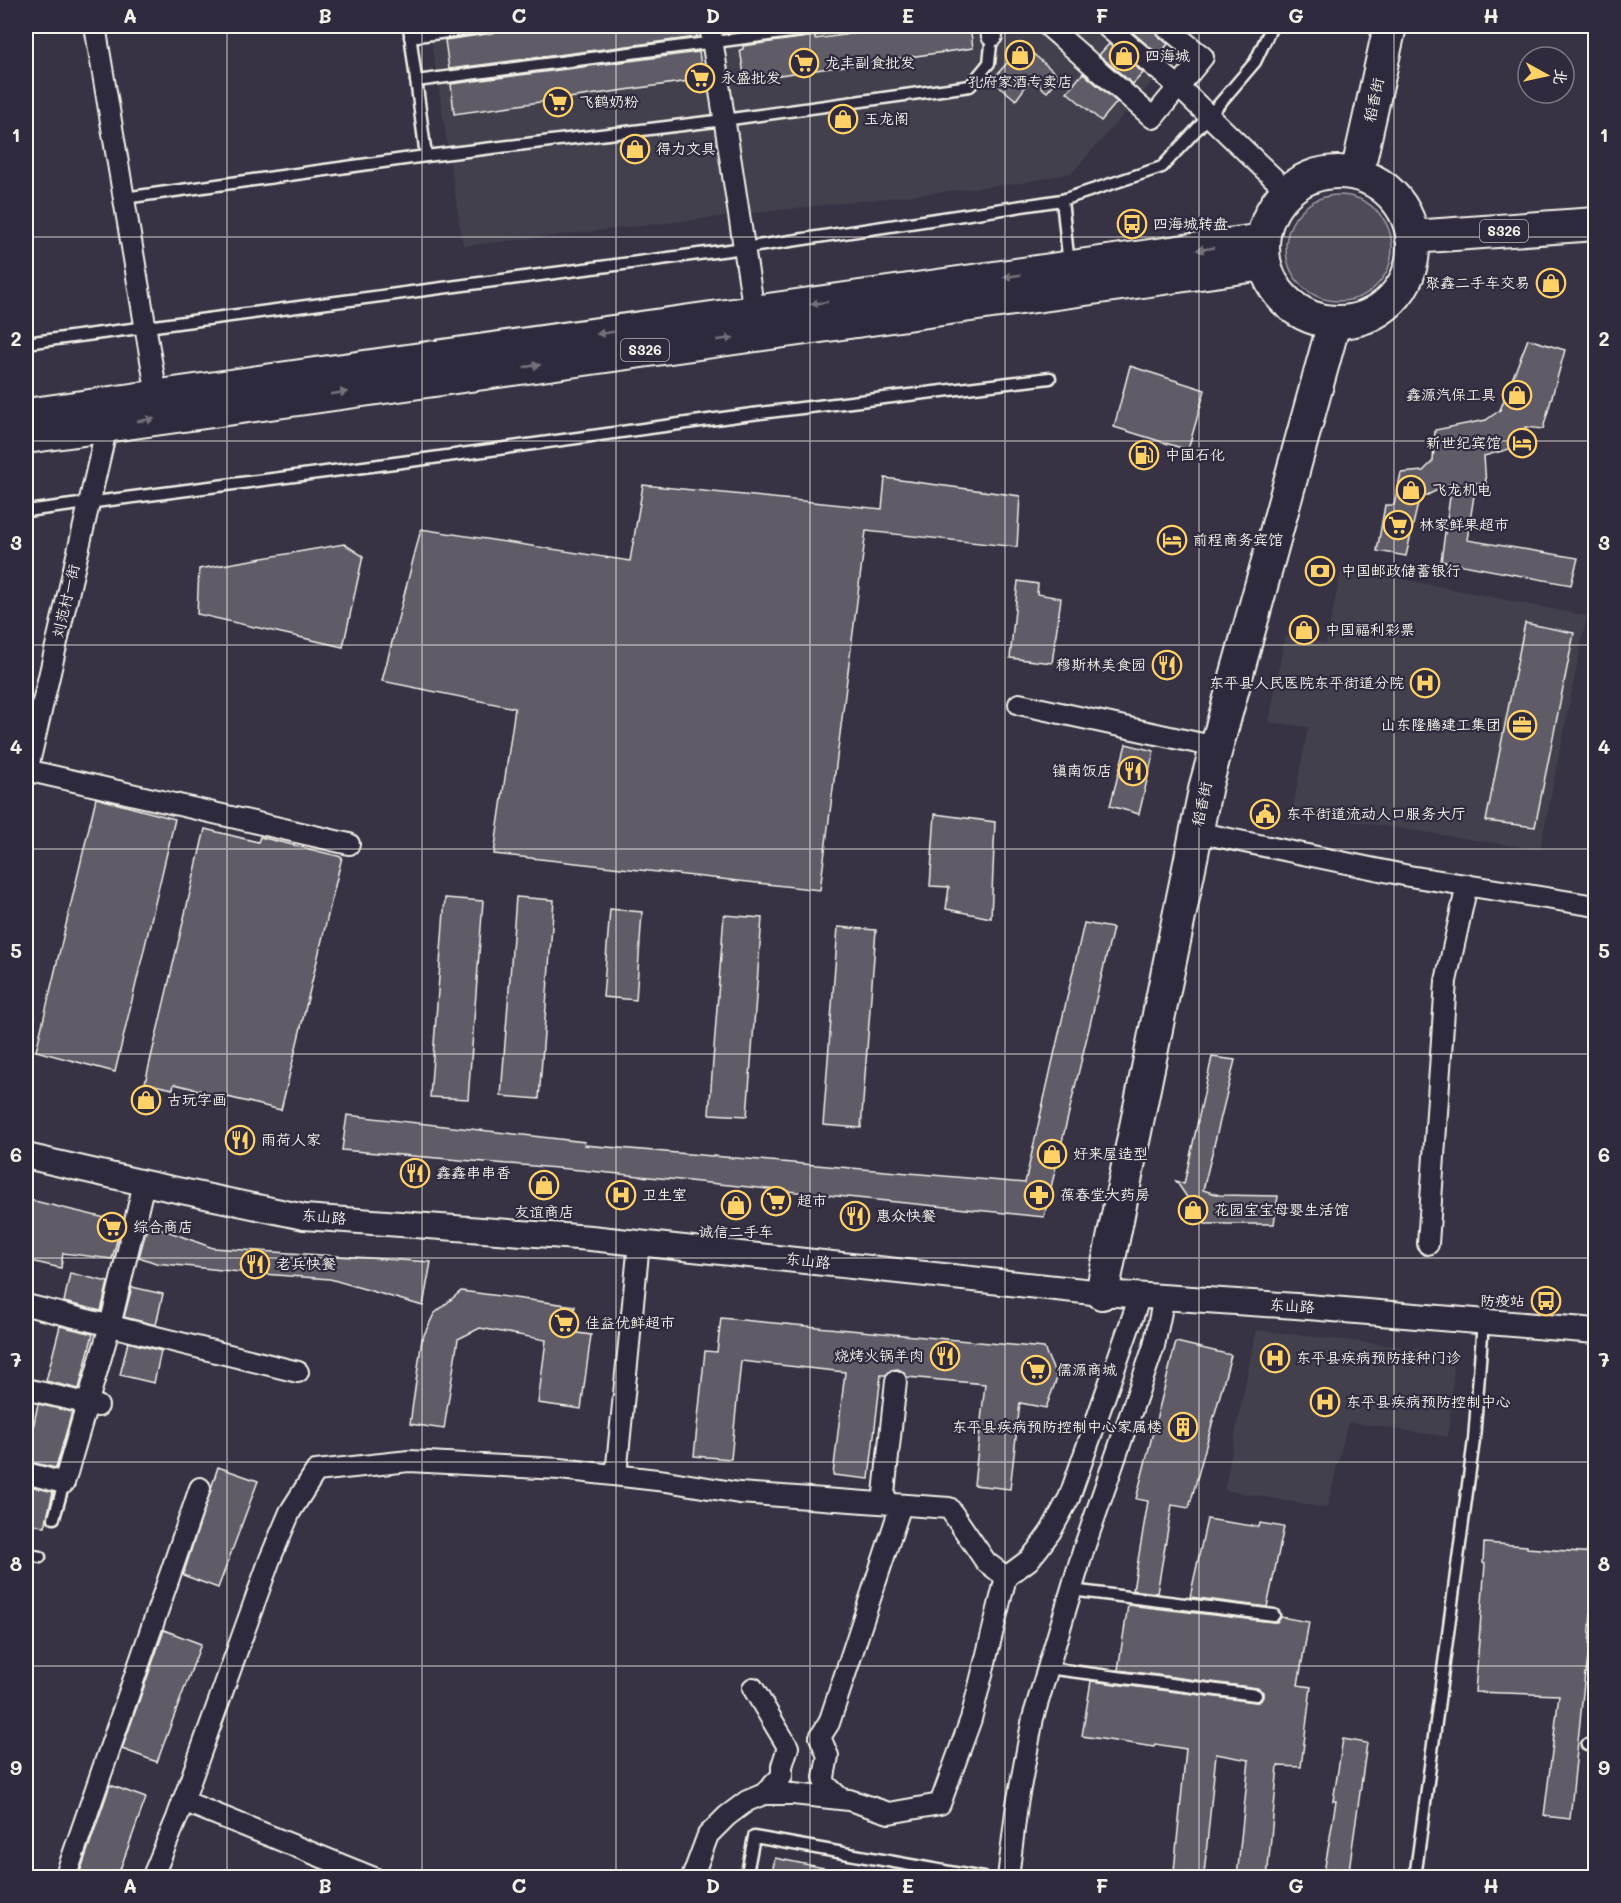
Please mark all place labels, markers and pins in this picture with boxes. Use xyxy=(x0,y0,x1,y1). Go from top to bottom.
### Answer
shop icon: 孔府家酒专卖店 xyxy=(1004,39,1036,71)
shop icon: 四海城 xyxy=(1108,40,1140,72)
place label: 四海城 xyxy=(1145,45,1190,65)
supermarket icon: 龙丰副食批发 xyxy=(788,47,820,79)
place label: 龙丰副食批发 xyxy=(825,52,915,72)
supermarket icon: 永盛批发 xyxy=(684,62,716,94)
place label: 永盛批发 xyxy=(721,67,781,87)
place label: 孔府家酒专卖店 xyxy=(967,71,1073,91)
supermarket icon: 飞鹤奶粉 xyxy=(542,86,574,118)
place label: 飞鹤奶粉 xyxy=(579,91,639,111)
shop icon: 玉龙阁 xyxy=(827,103,859,135)
place label: 玉龙阁 xyxy=(864,108,909,128)
shop icon: 得力文具 xyxy=(619,133,651,165)
place label: 得力文具 xyxy=(656,138,716,158)
bus stop icon: 四海城转盘 xyxy=(1116,208,1148,240)
place label: 四海城转盘 xyxy=(1153,213,1228,233)
shop icon: 聚鑫二手车交易 xyxy=(1535,267,1567,299)
place label: 聚鑫二手车交易 xyxy=(1425,272,1530,292)
shop icon: 鑫源汽保工具 xyxy=(1501,379,1533,411)
place label: 鑫源汽保工具 xyxy=(1406,384,1496,404)
hotel icon: 新世纪宾馆 xyxy=(1506,427,1538,459)
place label: 新世纪宾馆 xyxy=(1426,432,1501,452)
fuel station icon: 中国石化 xyxy=(1128,439,1160,471)
place label: 中国石化 xyxy=(1165,444,1225,464)
shop icon: 飞龙机电 xyxy=(1395,474,1427,506)
place label: 飞龙机电 xyxy=(1432,479,1492,499)
supermarket icon: 林家鲜果超市 xyxy=(1382,509,1414,541)
place label: 林家鲜果超市 xyxy=(1419,514,1509,534)
hotel icon: 前程商务宾馆 xyxy=(1156,524,1188,556)
place label: 前程商务宾馆 xyxy=(1193,529,1283,549)
bank icon: 中国邮政储蓄银行 xyxy=(1304,555,1336,587)
place label: 中国邮政储蓄银行 xyxy=(1341,560,1461,580)
shop icon: 中国福利彩票 xyxy=(1288,614,1320,646)
place label: 中国福利彩票 xyxy=(1325,619,1415,639)
restaurant icon: 穆斯林美食园 xyxy=(1151,649,1183,681)
place label: 穆斯林美食园 xyxy=(1056,654,1146,674)
hospital icon: 东平县人民医院东平街道分院 xyxy=(1409,667,1441,699)
place label: 东平县人民医院东平街道分院 xyxy=(1209,672,1404,692)
office icon: 山东隆腾建工集团 xyxy=(1506,709,1538,741)
place label: 山东隆腾建工集团 xyxy=(1381,714,1501,734)
restaurant icon: 镇南饭店 xyxy=(1117,755,1149,787)
place label: 镇南饭店 xyxy=(1052,760,1112,780)
public building icon: 东平街道流动人口服务大厅 xyxy=(1249,798,1281,830)
place label: 东平街道流动人口服务大厅 xyxy=(1286,803,1466,823)
shop icon: 古玩字画 xyxy=(130,1084,162,1116)
place label: 古玩字画 xyxy=(167,1089,227,1109)
restaurant icon: 雨荷人家 xyxy=(224,1124,256,1156)
place label: 雨荷人家 xyxy=(261,1129,321,1149)
shop icon: 好来屋造型 xyxy=(1036,1138,1068,1170)
place label: 好来屋造型 xyxy=(1073,1143,1148,1163)
restaurant icon: 鑫鑫串串香 xyxy=(399,1157,431,1189)
place label: 鑫鑫串串香 xyxy=(436,1162,511,1182)
shop icon: 友谊商店 xyxy=(528,1169,560,1201)
hospital icon: 卫生室 xyxy=(605,1179,637,1211)
pharmacy icon: 葆春堂大药房 xyxy=(1023,1179,1055,1211)
place label: 卫生室 xyxy=(642,1184,687,1204)
place label: 葆春堂大药房 xyxy=(1060,1184,1150,1204)
supermarket icon: 超市 xyxy=(760,1185,792,1217)
shop icon: 诚信二手车 xyxy=(720,1189,752,1221)
place label: 超市 xyxy=(797,1190,827,1210)
shop icon: 花园宝宝母婴生活馆 xyxy=(1177,1194,1209,1226)
place label: 花园宝宝母婴生活馆 xyxy=(1214,1199,1349,1219)
restaurant icon: 惠众快餐 xyxy=(839,1200,871,1232)
place label: 友谊商店 xyxy=(514,1201,574,1221)
place label: 惠众快餐 xyxy=(876,1205,936,1225)
supermarket icon: 综合商店 xyxy=(96,1211,128,1243)
place label: 综合商店 xyxy=(133,1216,193,1236)
place label: 诚信二手车 xyxy=(698,1221,774,1241)
restaurant icon: 老兵快餐 xyxy=(239,1248,271,1280)
place label: 老兵快餐 xyxy=(276,1253,336,1273)
bus stop icon: 防疫站 xyxy=(1530,1285,1562,1317)
place label: 防疫站 xyxy=(1480,1290,1525,1310)
supermarket icon: 佳益优鲜超市 xyxy=(548,1307,580,1339)
place label: 佳益优鲜超市 xyxy=(585,1312,675,1332)
restaurant icon: 烧烤火锅羊肉 xyxy=(929,1340,961,1372)
hospital icon: 东平县疾病预防接种门诊 xyxy=(1259,1342,1291,1374)
place label: 烧烤火锅羊肉 xyxy=(834,1345,924,1365)
place label: 东平县疾病预防接种门诊 xyxy=(1296,1347,1461,1367)
supermarket icon: 儒源商城 xyxy=(1020,1354,1052,1386)
place label: 儒源商城 xyxy=(1057,1359,1117,1379)
hospital icon: 东平县疾病预防控制中心 xyxy=(1309,1386,1341,1418)
place label: 东平县疾病预防控制中心 xyxy=(1346,1391,1511,1411)
building icon: 东平县疾病预防控制中心家属楼 xyxy=(1167,1411,1199,1443)
place label: 东平县疾病预防控制中心家属楼 xyxy=(952,1416,1162,1436)

